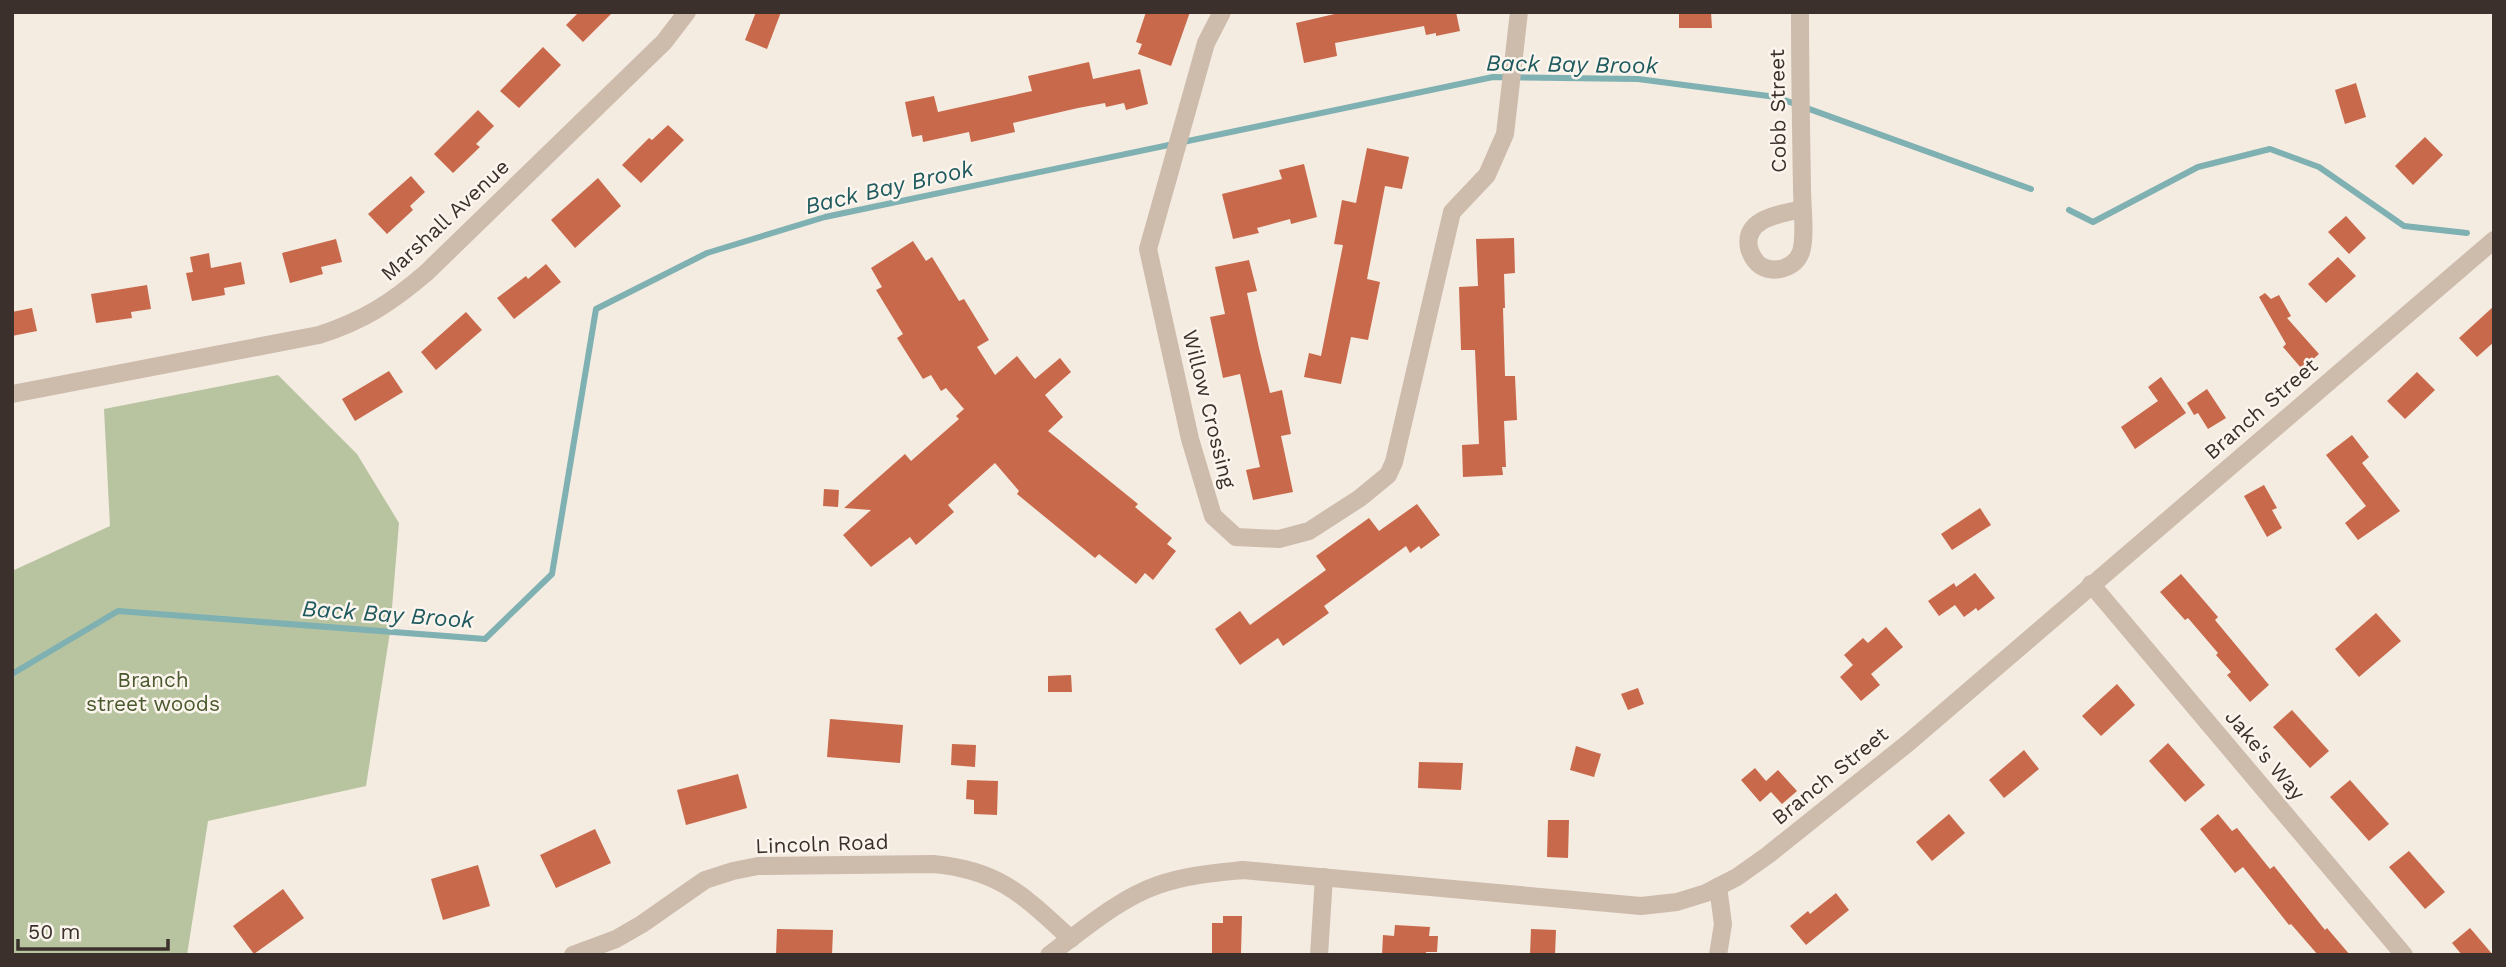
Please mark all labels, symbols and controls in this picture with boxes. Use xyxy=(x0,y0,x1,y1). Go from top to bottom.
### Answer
water label: Back Bay Brook xyxy=(1486,49,1660,80)
street label: Cobb Street xyxy=(1764,49,1791,173)
street label: Marshall Avenue xyxy=(375,154,514,286)
water label: Back Bay Brook xyxy=(802,155,977,220)
street label: Willow Crossing xyxy=(1178,327,1241,491)
street label: Branch Street xyxy=(2199,352,2323,465)
water label: Back Bay Brook xyxy=(301,595,476,634)
park label: Branch street woods xyxy=(86,667,220,716)
street label: Jake's Way xyxy=(2220,704,2311,805)
street label: Branch Street xyxy=(1767,721,1893,830)
street label: Lincoln Road xyxy=(755,829,889,858)
scale bar xyxy=(18,908,168,952)
text: 50 m xyxy=(28,919,80,944)

